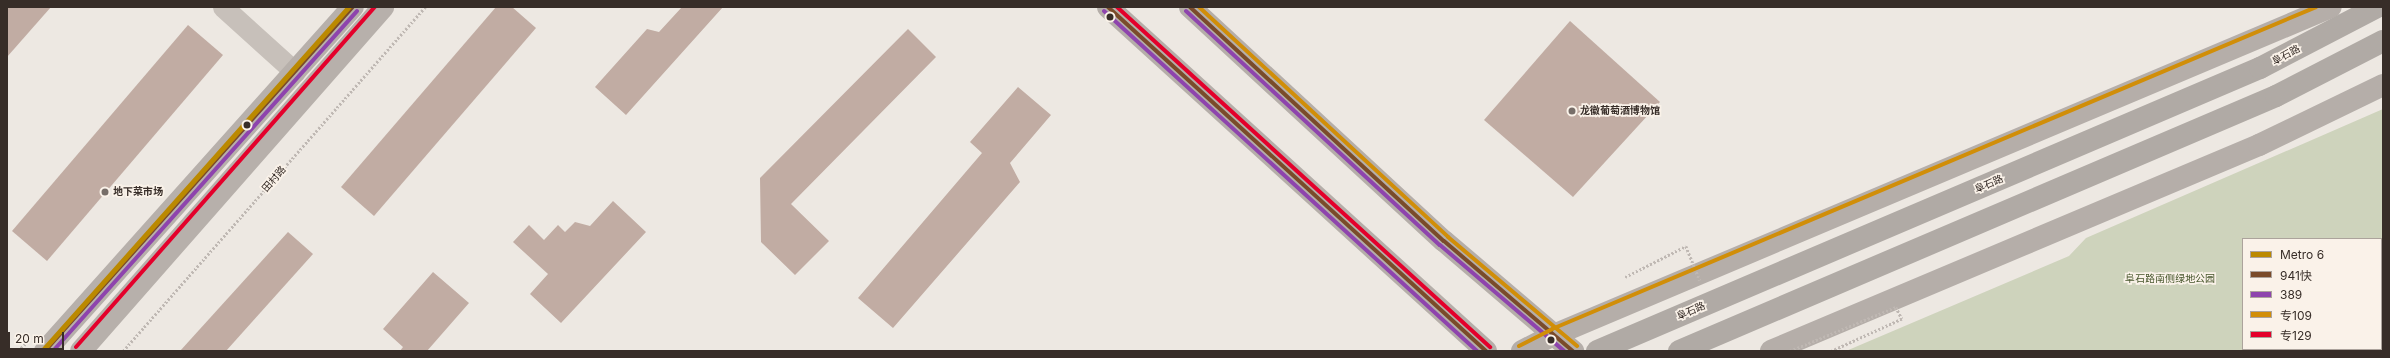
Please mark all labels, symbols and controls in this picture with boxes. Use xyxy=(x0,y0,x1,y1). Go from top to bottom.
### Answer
unlabelled marker xyxy=(1105,12,1115,22)
street label: 阜石路 xyxy=(2270,43,2302,67)
place label: 龙徽葡萄酒博物馆 xyxy=(1580,105,1660,117)
marker: 龙徽葡萄酒博物馆 xyxy=(1567,106,1577,116)
unlabelled marker xyxy=(242,120,252,130)
street label: 田村路 xyxy=(260,164,288,194)
street label: 阜石路 xyxy=(1973,173,2005,195)
place label: 地下菜市场 xyxy=(113,186,163,198)
marker: 地下菜市场 xyxy=(100,187,110,197)
legend xyxy=(2242,238,2382,350)
text: Metro 6 xyxy=(2280,247,2324,262)
text: 941快 xyxy=(2280,268,2312,283)
park label: 阜石路南侧绿地公园 xyxy=(2125,273,2215,285)
text: 389 xyxy=(2280,287,2302,302)
street label: 阜石路 xyxy=(1675,300,1707,322)
text: 专109 xyxy=(2280,308,2312,323)
scale bar xyxy=(10,324,66,350)
text: 专129 xyxy=(2280,328,2312,343)
text: 20 m xyxy=(15,331,44,346)
unlabelled marker xyxy=(1546,335,1556,345)

